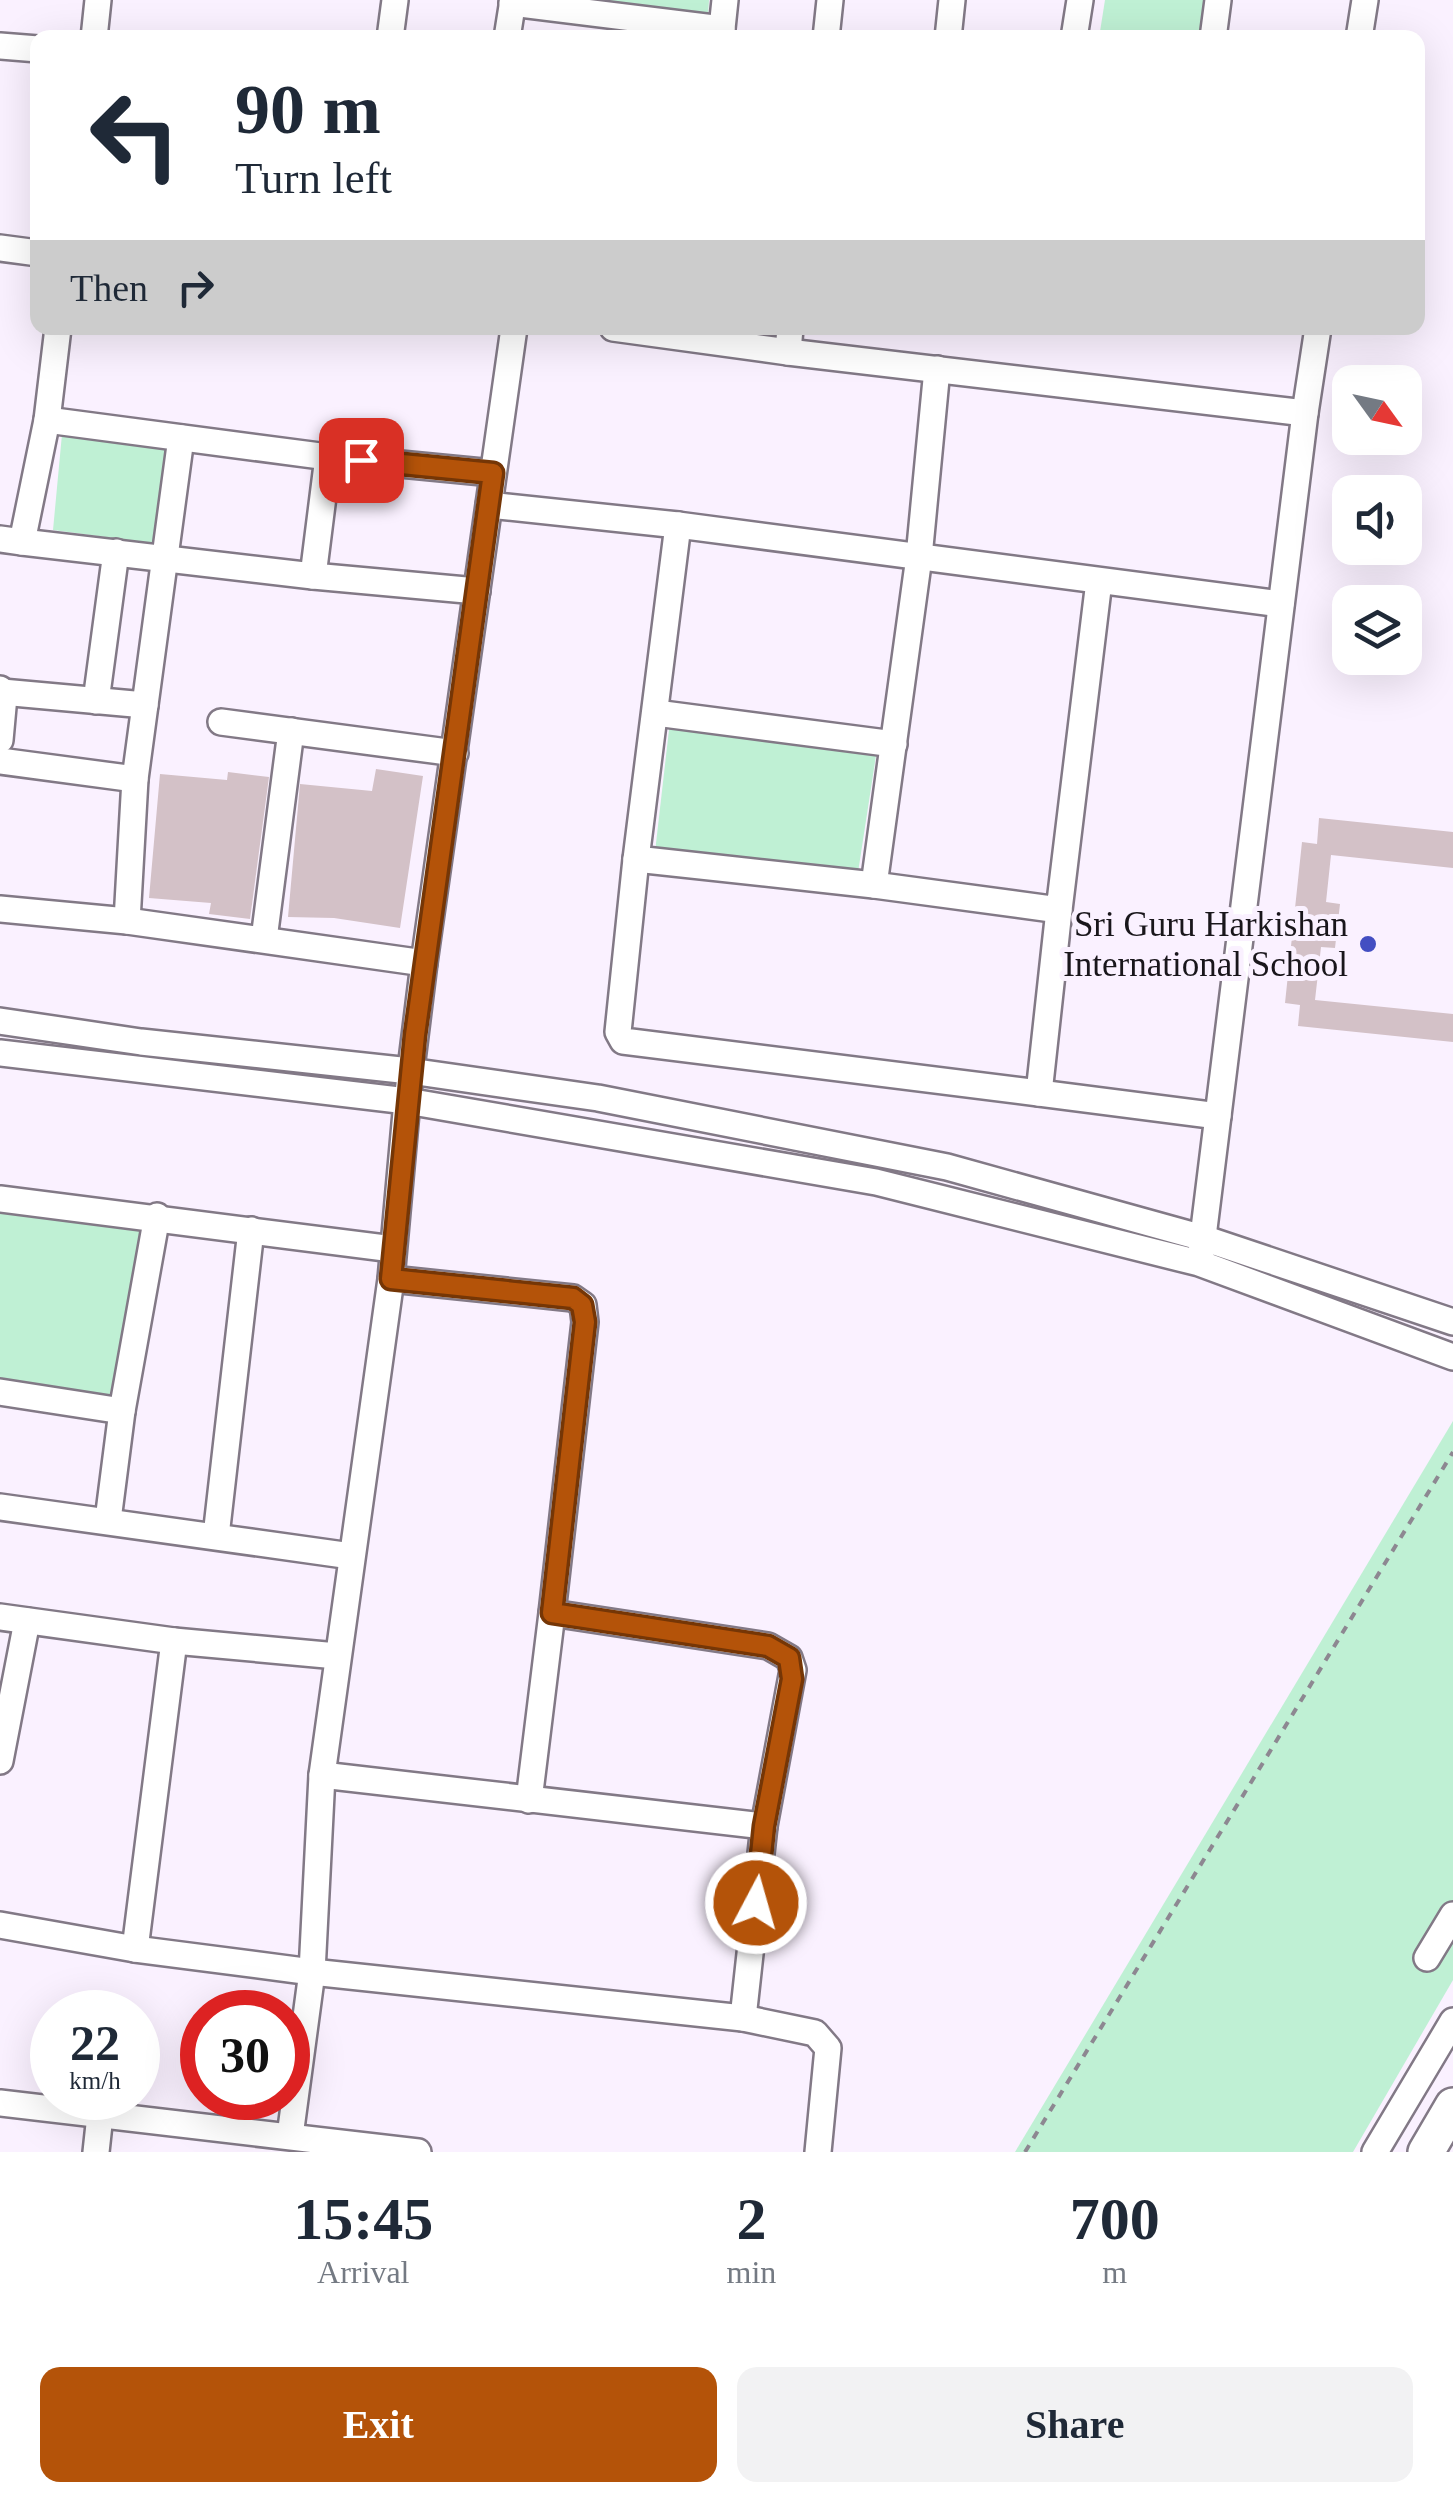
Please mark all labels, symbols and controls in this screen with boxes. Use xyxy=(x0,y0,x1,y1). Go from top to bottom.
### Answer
icon: left xyxy=(70,70,200,200)
text: 90 m xyxy=(235,71,381,148)
text: Turn left xyxy=(235,153,392,203)
icon: right xyxy=(168,260,223,315)
text: Then xyxy=(70,267,148,309)
north arrow xyxy=(1332,365,1422,455)
map controls xyxy=(1332,365,1422,675)
pin xyxy=(319,418,404,503)
icon: arrive xyxy=(334,433,389,488)
button: sound xyxy=(1332,475,1422,565)
button: layers xyxy=(1332,585,1422,675)
place label: Sri Guru Harkishan International School xyxy=(1063,905,1348,984)
marker: Sri Guru Harkishan International School xyxy=(1357,933,1379,955)
position arrow xyxy=(704,1851,808,1955)
speed limit sign: 30 xyxy=(180,1990,310,2120)
text: 22 xyxy=(70,2015,120,2071)
text: km/h xyxy=(69,2067,121,2094)
text: 15:45 xyxy=(293,2186,433,2252)
text: 2 xyxy=(736,2186,766,2252)
text: 700 xyxy=(1070,2186,1160,2252)
text: Arrival xyxy=(317,2254,409,2290)
text: min xyxy=(727,2254,776,2290)
text: m xyxy=(1102,2254,1127,2290)
button: Exit xyxy=(40,2367,717,2482)
button: Share xyxy=(737,2367,1413,2482)

